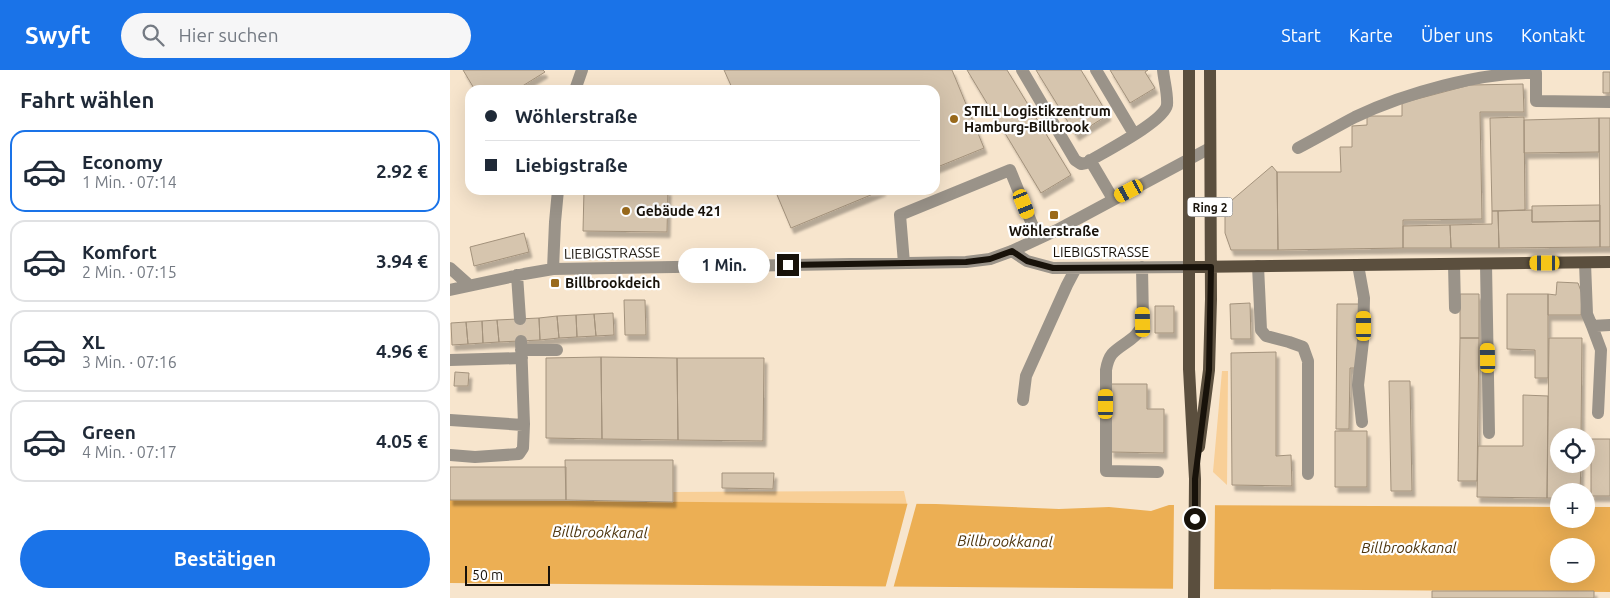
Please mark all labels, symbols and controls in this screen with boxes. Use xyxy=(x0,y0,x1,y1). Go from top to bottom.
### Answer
search box xyxy=(121,13,471,58)
icon: search xyxy=(139,21,167,49)
text: Swyft xyxy=(25,22,91,49)
text: Hier suchen xyxy=(179,24,279,46)
text: Start xyxy=(1281,25,1321,45)
text: Karte xyxy=(1349,25,1393,45)
text: Über uns xyxy=(1421,25,1493,45)
text: Kontakt xyxy=(1521,25,1585,45)
text: Fahrt wählen xyxy=(20,87,154,112)
place label: STILL Logistikzentrum Hamburg-Billbrook xyxy=(964,103,1111,135)
text: Wöhlerstraße xyxy=(515,105,638,127)
marker: STILL Logistikzentrum Hamburg-Billbrook xyxy=(948,113,960,125)
icon: car xyxy=(22,149,67,194)
text: Economy xyxy=(82,151,163,173)
text: Liebigstraße xyxy=(515,154,628,176)
text: 2.92 € xyxy=(376,160,428,182)
text: 1 Min. · 07:14 xyxy=(82,173,177,191)
car xyxy=(1112,177,1145,205)
car xyxy=(1011,187,1036,221)
road number: Ring 2 xyxy=(1188,198,1232,216)
place label: Gebäude 421 xyxy=(636,203,721,219)
marker: Gebäude 421 xyxy=(620,205,632,217)
marker: Wöhlerstraße xyxy=(1048,209,1060,221)
place label: Wöhlerstraße xyxy=(1009,223,1099,239)
icon: car xyxy=(22,239,67,284)
text: Komfort xyxy=(82,241,157,263)
street label: LIEBIGSTRASSE xyxy=(564,244,660,262)
street label: LIEBIGSTRASSE xyxy=(1053,244,1149,260)
callout: 1 Min. xyxy=(678,248,770,282)
text: 3.94 € xyxy=(376,250,428,272)
route end xyxy=(777,254,799,276)
text: 1 Min. xyxy=(702,256,746,274)
car xyxy=(1530,256,1560,271)
text: 2 Min. · 07:15 xyxy=(82,263,177,281)
place label: Billbrookdeich xyxy=(565,275,660,291)
marker: Billbrookdeich xyxy=(549,277,561,289)
car xyxy=(1135,307,1150,337)
car xyxy=(1356,311,1371,341)
icon: car xyxy=(22,329,67,374)
text: XL xyxy=(82,331,105,353)
text: 4.96 € xyxy=(376,340,428,362)
car xyxy=(1480,343,1495,373)
text: 3 Min. · 07:16 xyxy=(82,353,177,371)
car xyxy=(1098,389,1113,419)
icon: car xyxy=(22,419,67,464)
text: Green xyxy=(82,421,136,443)
map controls xyxy=(1550,428,1595,583)
button: locate xyxy=(1550,428,1595,473)
text: 4.05 € xyxy=(376,430,428,452)
text: 4 Min. · 07:17 xyxy=(82,443,177,461)
button: + xyxy=(1550,483,1595,528)
route start xyxy=(1184,508,1206,530)
water label: Billbrookkanal xyxy=(552,523,649,541)
button: Bestätigen xyxy=(20,530,430,588)
water label: Billbrookkanal xyxy=(957,532,1054,550)
button: − xyxy=(1550,538,1595,583)
water label: Billbrookkanal xyxy=(1361,539,1458,556)
scale bar xyxy=(465,563,550,586)
text: 50 m xyxy=(472,567,503,583)

